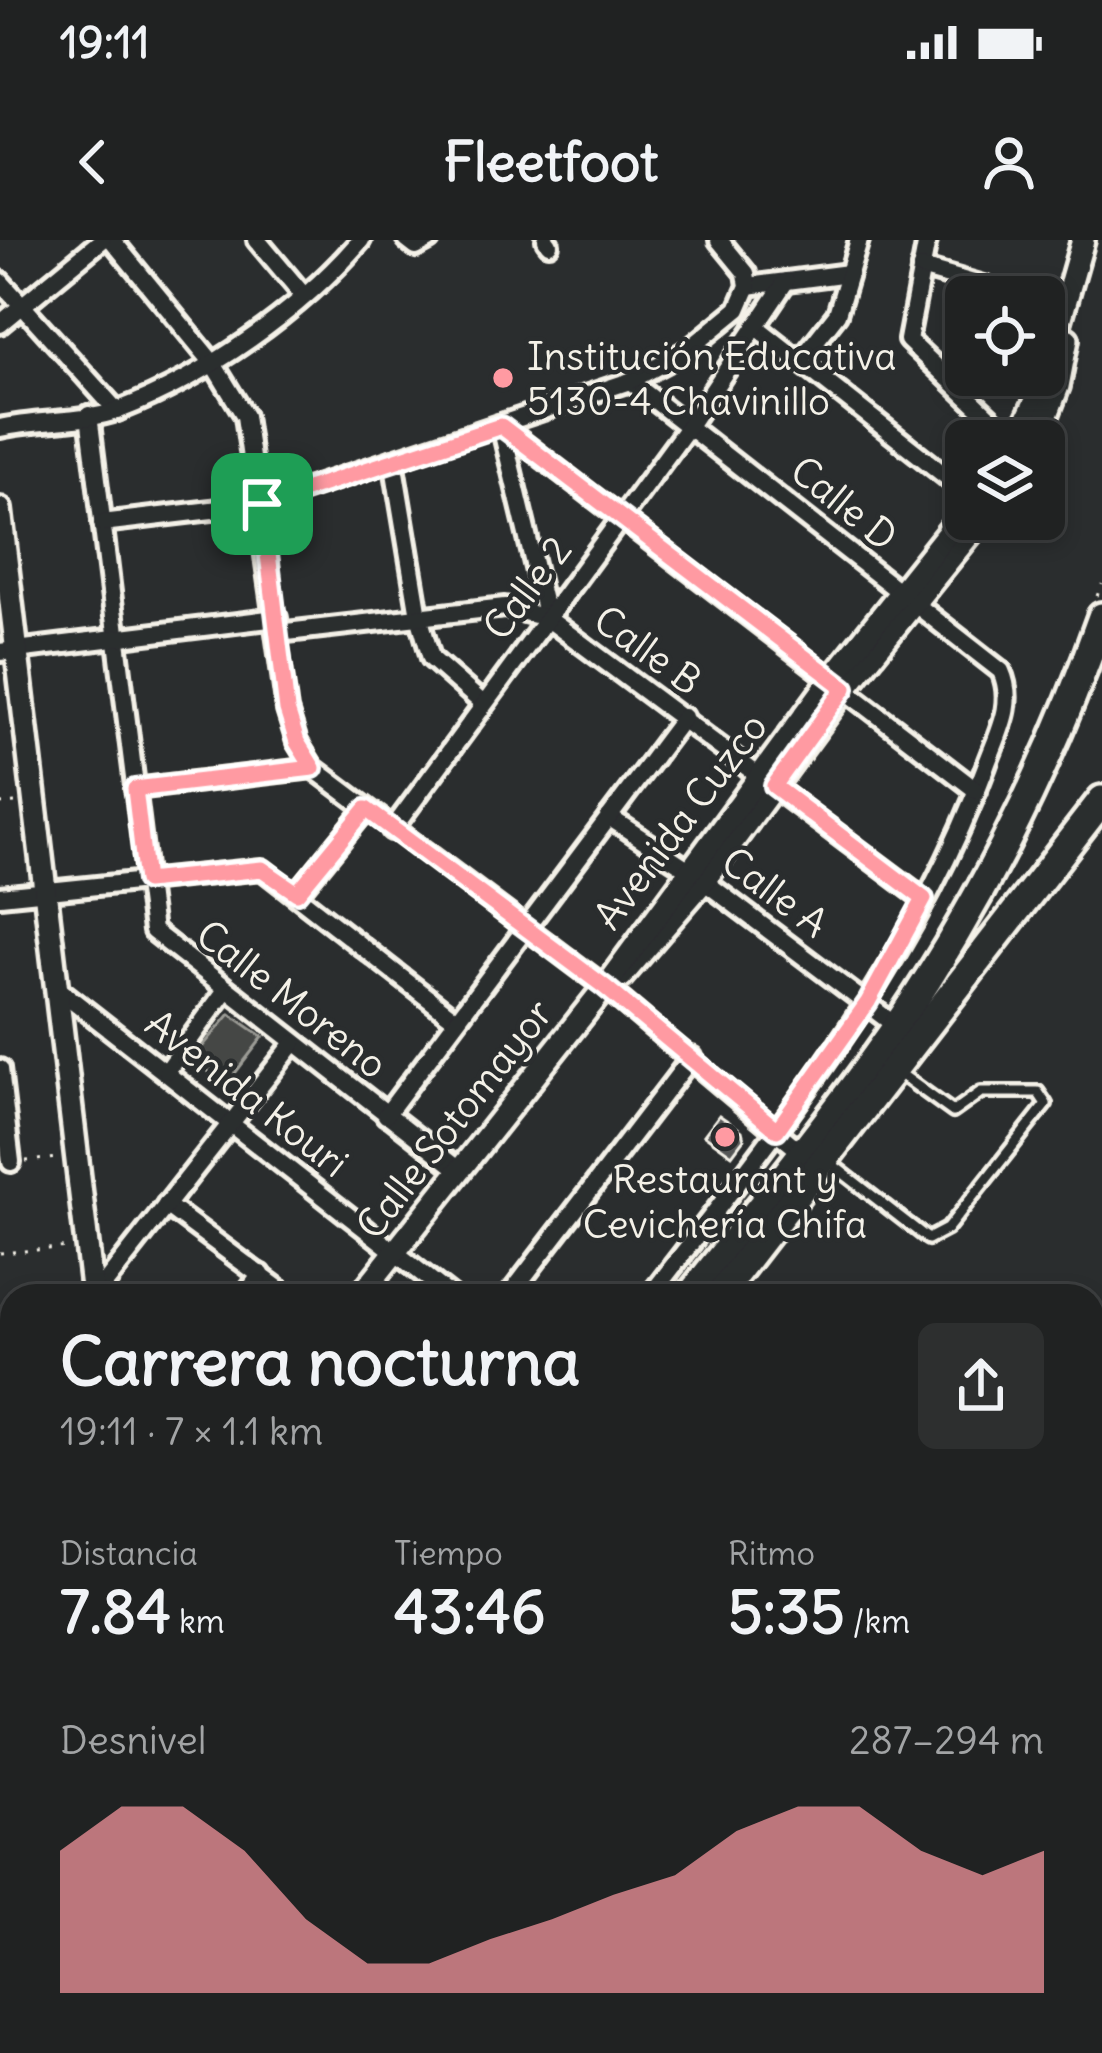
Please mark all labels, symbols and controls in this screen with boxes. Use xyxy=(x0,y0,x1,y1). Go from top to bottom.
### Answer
text: 19:11 xyxy=(60,14,150,70)
text: Fleetfoot xyxy=(444,128,658,196)
icon: back xyxy=(60,129,126,195)
icon: person xyxy=(976,129,1042,195)
map controls xyxy=(945,276,1065,540)
button: locate xyxy=(945,276,1065,396)
place label: Institución Educativa 5130-4 Chavinillo xyxy=(527,332,897,426)
marker: Institución Educativa 5130-4 Chavinillo xyxy=(490,365,516,391)
button: layers xyxy=(945,420,1065,540)
street label: Calle D xyxy=(780,446,907,561)
pin xyxy=(211,453,313,555)
icon: arrive xyxy=(229,471,295,537)
street label: Calle 2 xyxy=(473,527,582,650)
street label: Calle B xyxy=(584,595,711,706)
street label: Avenida Cuzco xyxy=(583,703,778,939)
street label: Calle A xyxy=(712,837,838,948)
street label: Calle Moreno xyxy=(186,910,397,1089)
street label: Calle Sotomayor xyxy=(346,990,563,1249)
street label: Avenida Kouri xyxy=(136,999,358,1188)
marker: Restaurant y Cevichería Chifa xyxy=(712,1124,738,1150)
place label: Restaurant y Cevichería Chifa xyxy=(583,1155,867,1249)
text: Carrera nocturna xyxy=(60,1320,580,1403)
button: share xyxy=(918,1323,1044,1449)
text: 19:11 · 7 × 1.1 km xyxy=(60,1407,323,1456)
text: Distancia xyxy=(60,1532,198,1574)
text: Tiempo xyxy=(394,1532,503,1574)
text: Ritmo xyxy=(728,1532,815,1574)
text: 7.84 xyxy=(60,1574,171,1649)
text: 43:46 xyxy=(394,1574,546,1649)
text: 5:35 xyxy=(728,1574,845,1649)
text: km xyxy=(171,1600,225,1642)
text: /km xyxy=(845,1600,910,1642)
text: Desnivel xyxy=(60,1716,206,1765)
text: 287–294 m xyxy=(849,1716,1044,1765)

